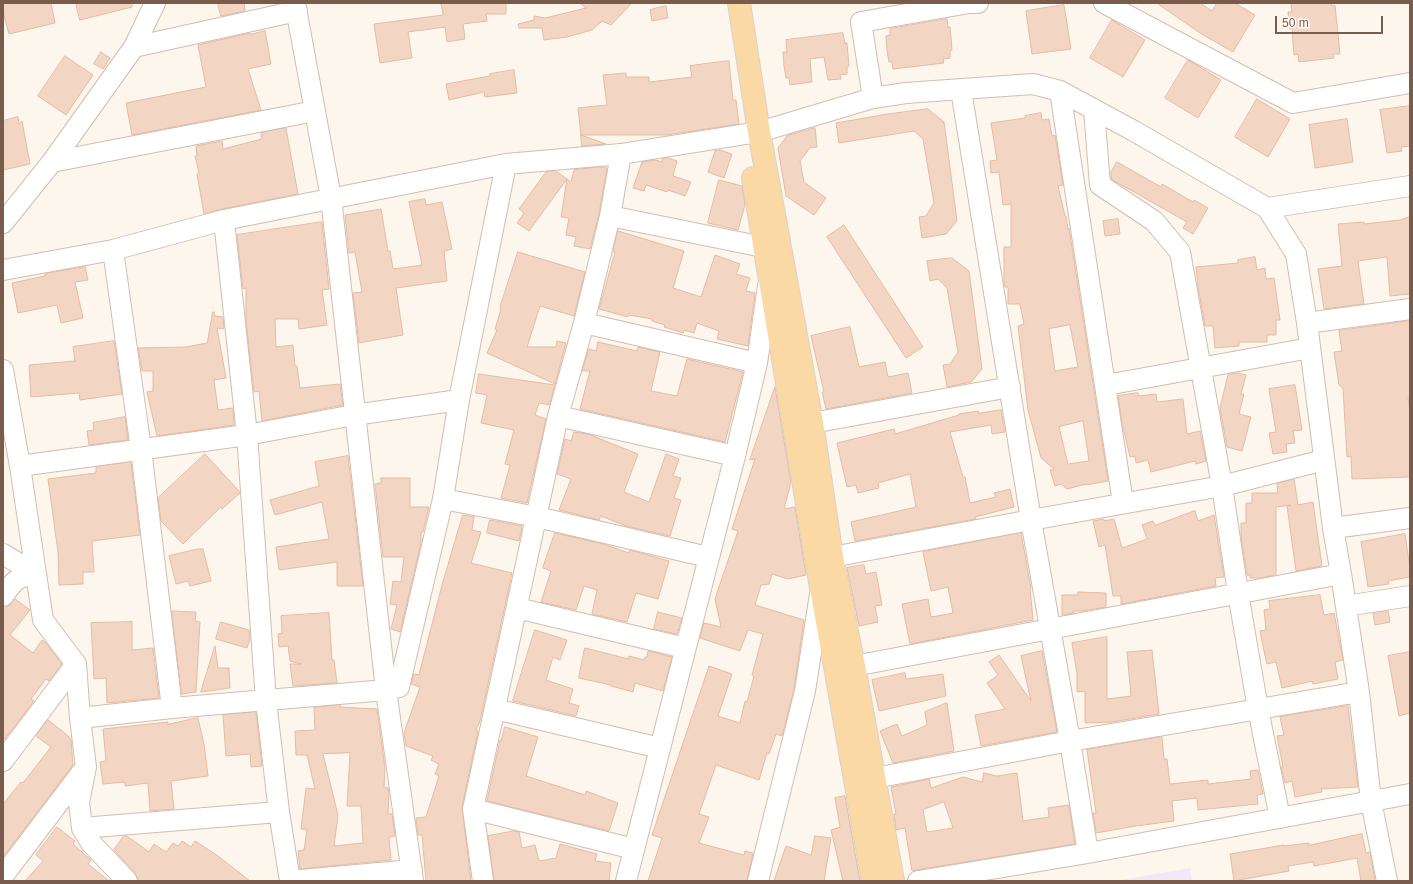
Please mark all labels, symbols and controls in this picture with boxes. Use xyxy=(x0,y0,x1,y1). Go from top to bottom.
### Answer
scale bar xyxy=(1277,8,1385,34)
text: 50 m xyxy=(1282,16,1309,30)

